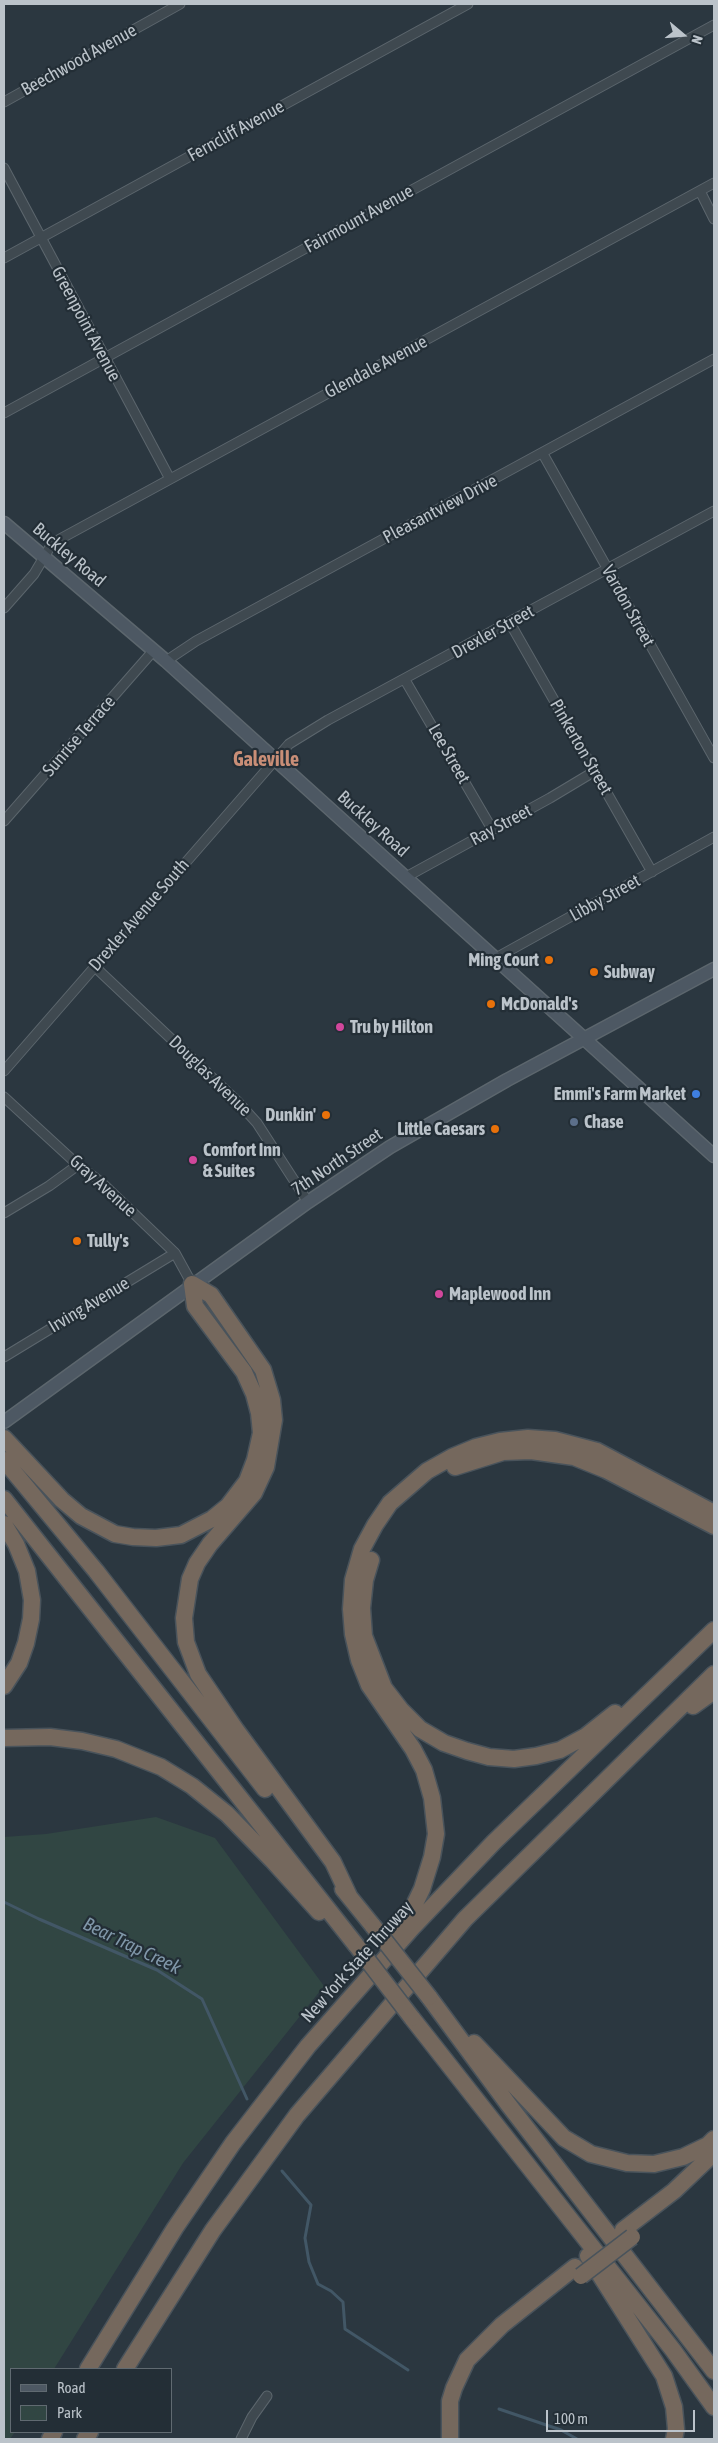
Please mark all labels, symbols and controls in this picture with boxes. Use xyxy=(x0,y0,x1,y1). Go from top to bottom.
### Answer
north arrow xyxy=(658,10,708,60)
street label: Beechwood Avenue xyxy=(18,19,140,101)
text: N xyxy=(688,33,706,46)
street label: Ferncliff Avenue xyxy=(184,96,288,166)
street label: Fairmount Avenue xyxy=(301,180,417,258)
street label: Greenpoint Avenue xyxy=(47,263,125,385)
street label: Glendale Avenue xyxy=(321,331,431,403)
street label: Pleasantview Drive xyxy=(379,470,501,548)
street label: Buckley Road xyxy=(28,518,110,592)
street label: Vardon Street xyxy=(597,562,659,650)
street label: Drexler Street xyxy=(448,601,538,663)
street label: Sunrise Terrace xyxy=(38,691,120,781)
street label: Pinkerton Street xyxy=(545,696,617,798)
street label: Lee Street xyxy=(423,720,475,788)
district label: Galeville xyxy=(233,748,299,772)
street label: Buckley Road xyxy=(333,786,413,862)
street label: Ray Street xyxy=(466,800,536,850)
street label: Drexler Avenue South xyxy=(84,854,194,976)
street label: Libby Street xyxy=(566,870,644,926)
place label: Ming Court xyxy=(468,949,539,971)
marker: Ming Court xyxy=(543,954,555,966)
place label: Subway xyxy=(604,961,655,983)
marker: Subway xyxy=(588,966,600,978)
place label: McDonald's xyxy=(501,993,578,1015)
marker: McDonald's xyxy=(485,998,497,1010)
place label: Tru by Hilton xyxy=(350,1016,433,1038)
marker: Tru by Hilton xyxy=(334,1021,346,1033)
street label: Douglas Avenue xyxy=(164,1031,256,1121)
place label: Emmi's Farm Market xyxy=(554,1083,686,1105)
marker: Emmi's Farm Market xyxy=(690,1088,702,1100)
place label: Dunkin' xyxy=(265,1104,316,1126)
marker: Dunkin' xyxy=(320,1109,332,1121)
place label: Chase xyxy=(584,1111,624,1133)
marker: Chase xyxy=(568,1116,580,1128)
place label: Little Caesars xyxy=(397,1118,485,1140)
marker: Little Caesars xyxy=(489,1123,501,1135)
street label: 7th North Street xyxy=(287,1124,387,1200)
place label: Comfort Inn & Suites xyxy=(203,1139,281,1182)
street label: Gray Avenue xyxy=(65,1150,141,1222)
marker: Comfort Inn & Suites xyxy=(187,1154,199,1166)
place label: Tully's xyxy=(87,1230,129,1252)
marker: Tully's xyxy=(71,1235,83,1247)
street label: Irving Avenue xyxy=(45,1273,133,1337)
place label: Maplewood Inn xyxy=(449,1283,551,1305)
marker: Maplewood Inn xyxy=(433,1288,445,1300)
street label: New York State Thruway xyxy=(297,1897,417,2027)
water label: Bear Trap Creek xyxy=(79,1913,185,1979)
legend xyxy=(10,2368,172,2433)
text: Road xyxy=(57,2379,86,2396)
scale bar xyxy=(548,2400,697,2432)
text: Park xyxy=(57,2404,82,2421)
text: 100 m xyxy=(554,2410,588,2427)

